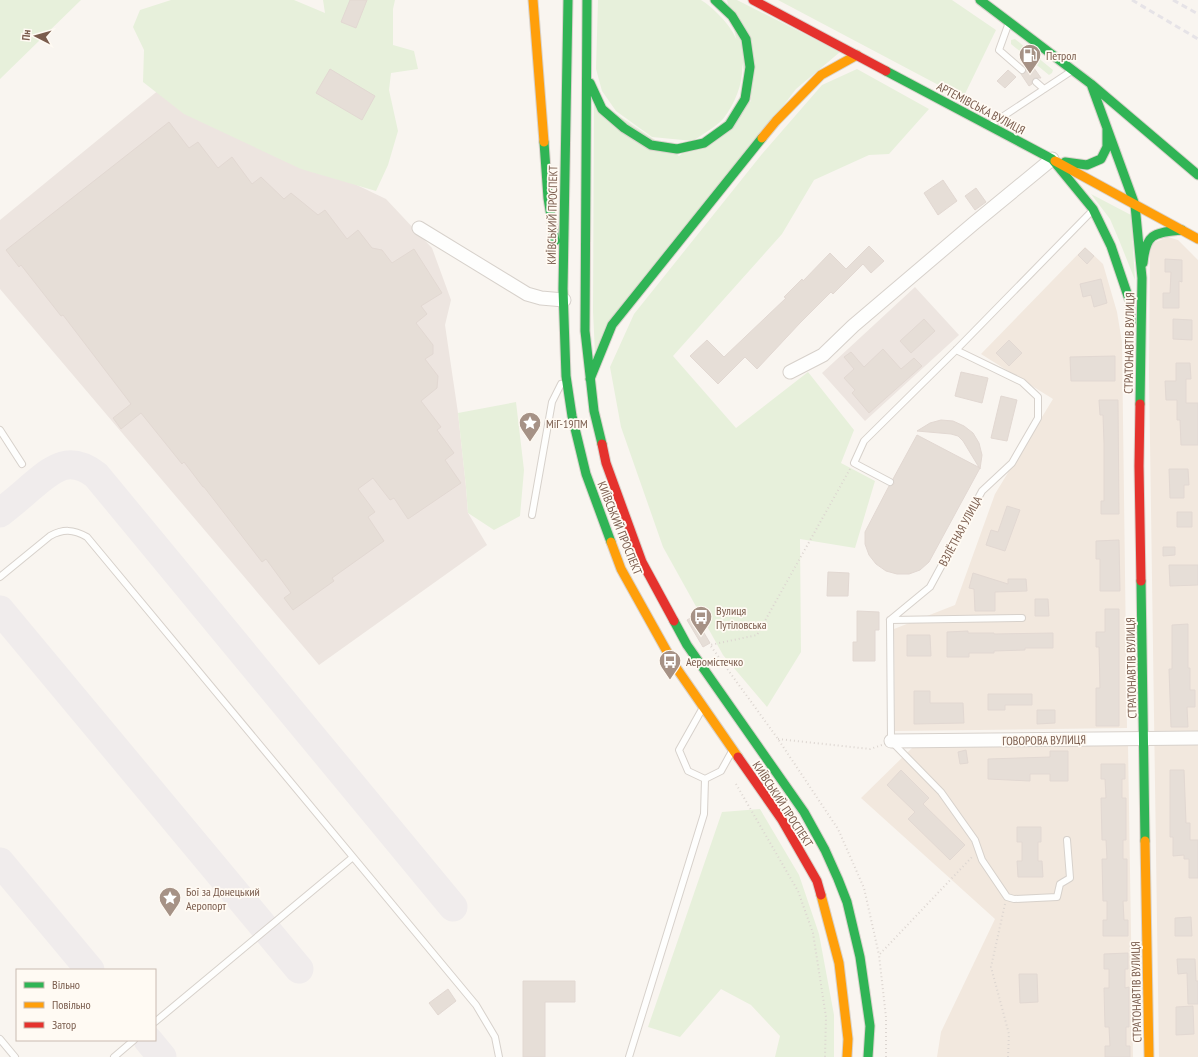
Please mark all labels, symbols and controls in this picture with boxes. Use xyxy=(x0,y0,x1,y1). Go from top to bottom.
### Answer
north arrow xyxy=(16,16,56,56)
text: Пн xyxy=(19,29,34,41)
fuel station icon: Петрол xyxy=(1017,42,1043,75)
place label: Петрол xyxy=(1046,48,1077,63)
street label: АРТЕМІВСЬКА ВУЛИЦЯ xyxy=(934,78,1028,138)
street label: КИЇВСЬКИЙ ПРОСПЕКТ xyxy=(544,164,560,265)
street label: СТРАТОНАВТІВ ВУЛИЦЯ xyxy=(1121,292,1137,394)
place icon: МіГ-19ПМ xyxy=(517,410,543,443)
place label: МіГ-19ПМ xyxy=(546,416,588,431)
street label: КИЇВСЬКИЙ ПРОСПЕКТ xyxy=(594,479,646,578)
street label: ВЗЛЁТНАЯ УЛИЦА xyxy=(935,493,985,569)
place label: Вулиця Путіловська xyxy=(716,603,767,632)
bus stop icon: Вулиця Путіловська xyxy=(688,604,714,637)
street label: СТРАТОНАВТІВ ВУЛИЦЯ xyxy=(1123,617,1139,719)
bus stop icon: Аеромістечко xyxy=(657,648,683,681)
place label: Аеромістечко xyxy=(686,654,743,669)
street label: ГОВОРОВА ВУЛИЦЯ xyxy=(1002,732,1086,748)
street label: КИЇВСЬКИЙ ПРОСПЕКТ xyxy=(750,758,817,850)
place label: Бої за Донецький Аеропорт xyxy=(186,884,260,913)
place icon: Бої за Донецький Аеропорт xyxy=(157,885,183,918)
street label: СТРАТОНАВТІВ ВУЛИЦЯ xyxy=(1128,941,1144,1043)
legend xyxy=(16,969,156,1041)
text: Вільно xyxy=(52,977,80,992)
text: Повільно xyxy=(52,997,91,1012)
text: Затор xyxy=(52,1017,76,1032)

